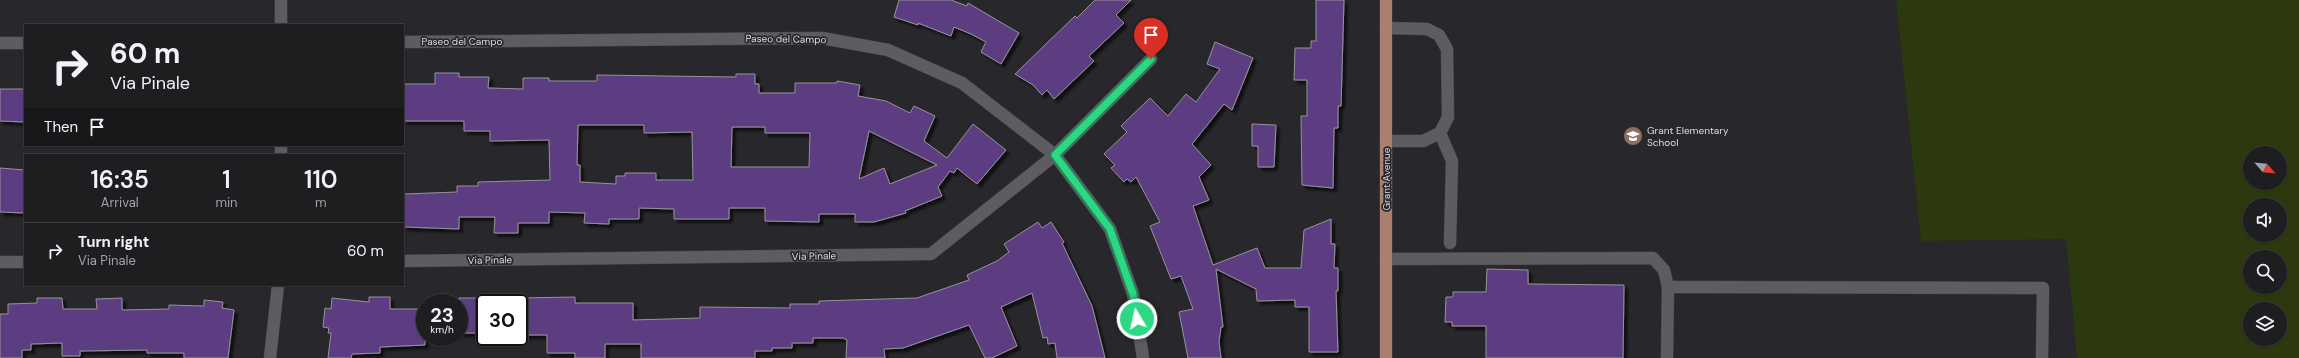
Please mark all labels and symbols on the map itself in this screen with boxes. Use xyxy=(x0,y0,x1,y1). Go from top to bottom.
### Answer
pin xyxy=(1134,18,1168,59)
street label: Paseo del Campo xyxy=(745,32,827,46)
street label: Paseo del Campo xyxy=(422,35,502,48)
place label: Grant Elementary School xyxy=(1647,124,1729,149)
school or university icon: Grant Elementary School xyxy=(1622,125,1644,147)
north arrow xyxy=(2243,146,2287,190)
street label: Grant Avenue xyxy=(1380,147,1393,211)
street label: Via Pinale xyxy=(792,249,837,263)
street label: Via Pinale xyxy=(468,253,513,267)
speed limit sign: 30 xyxy=(476,294,528,346)
position arrow xyxy=(1116,298,1158,340)

